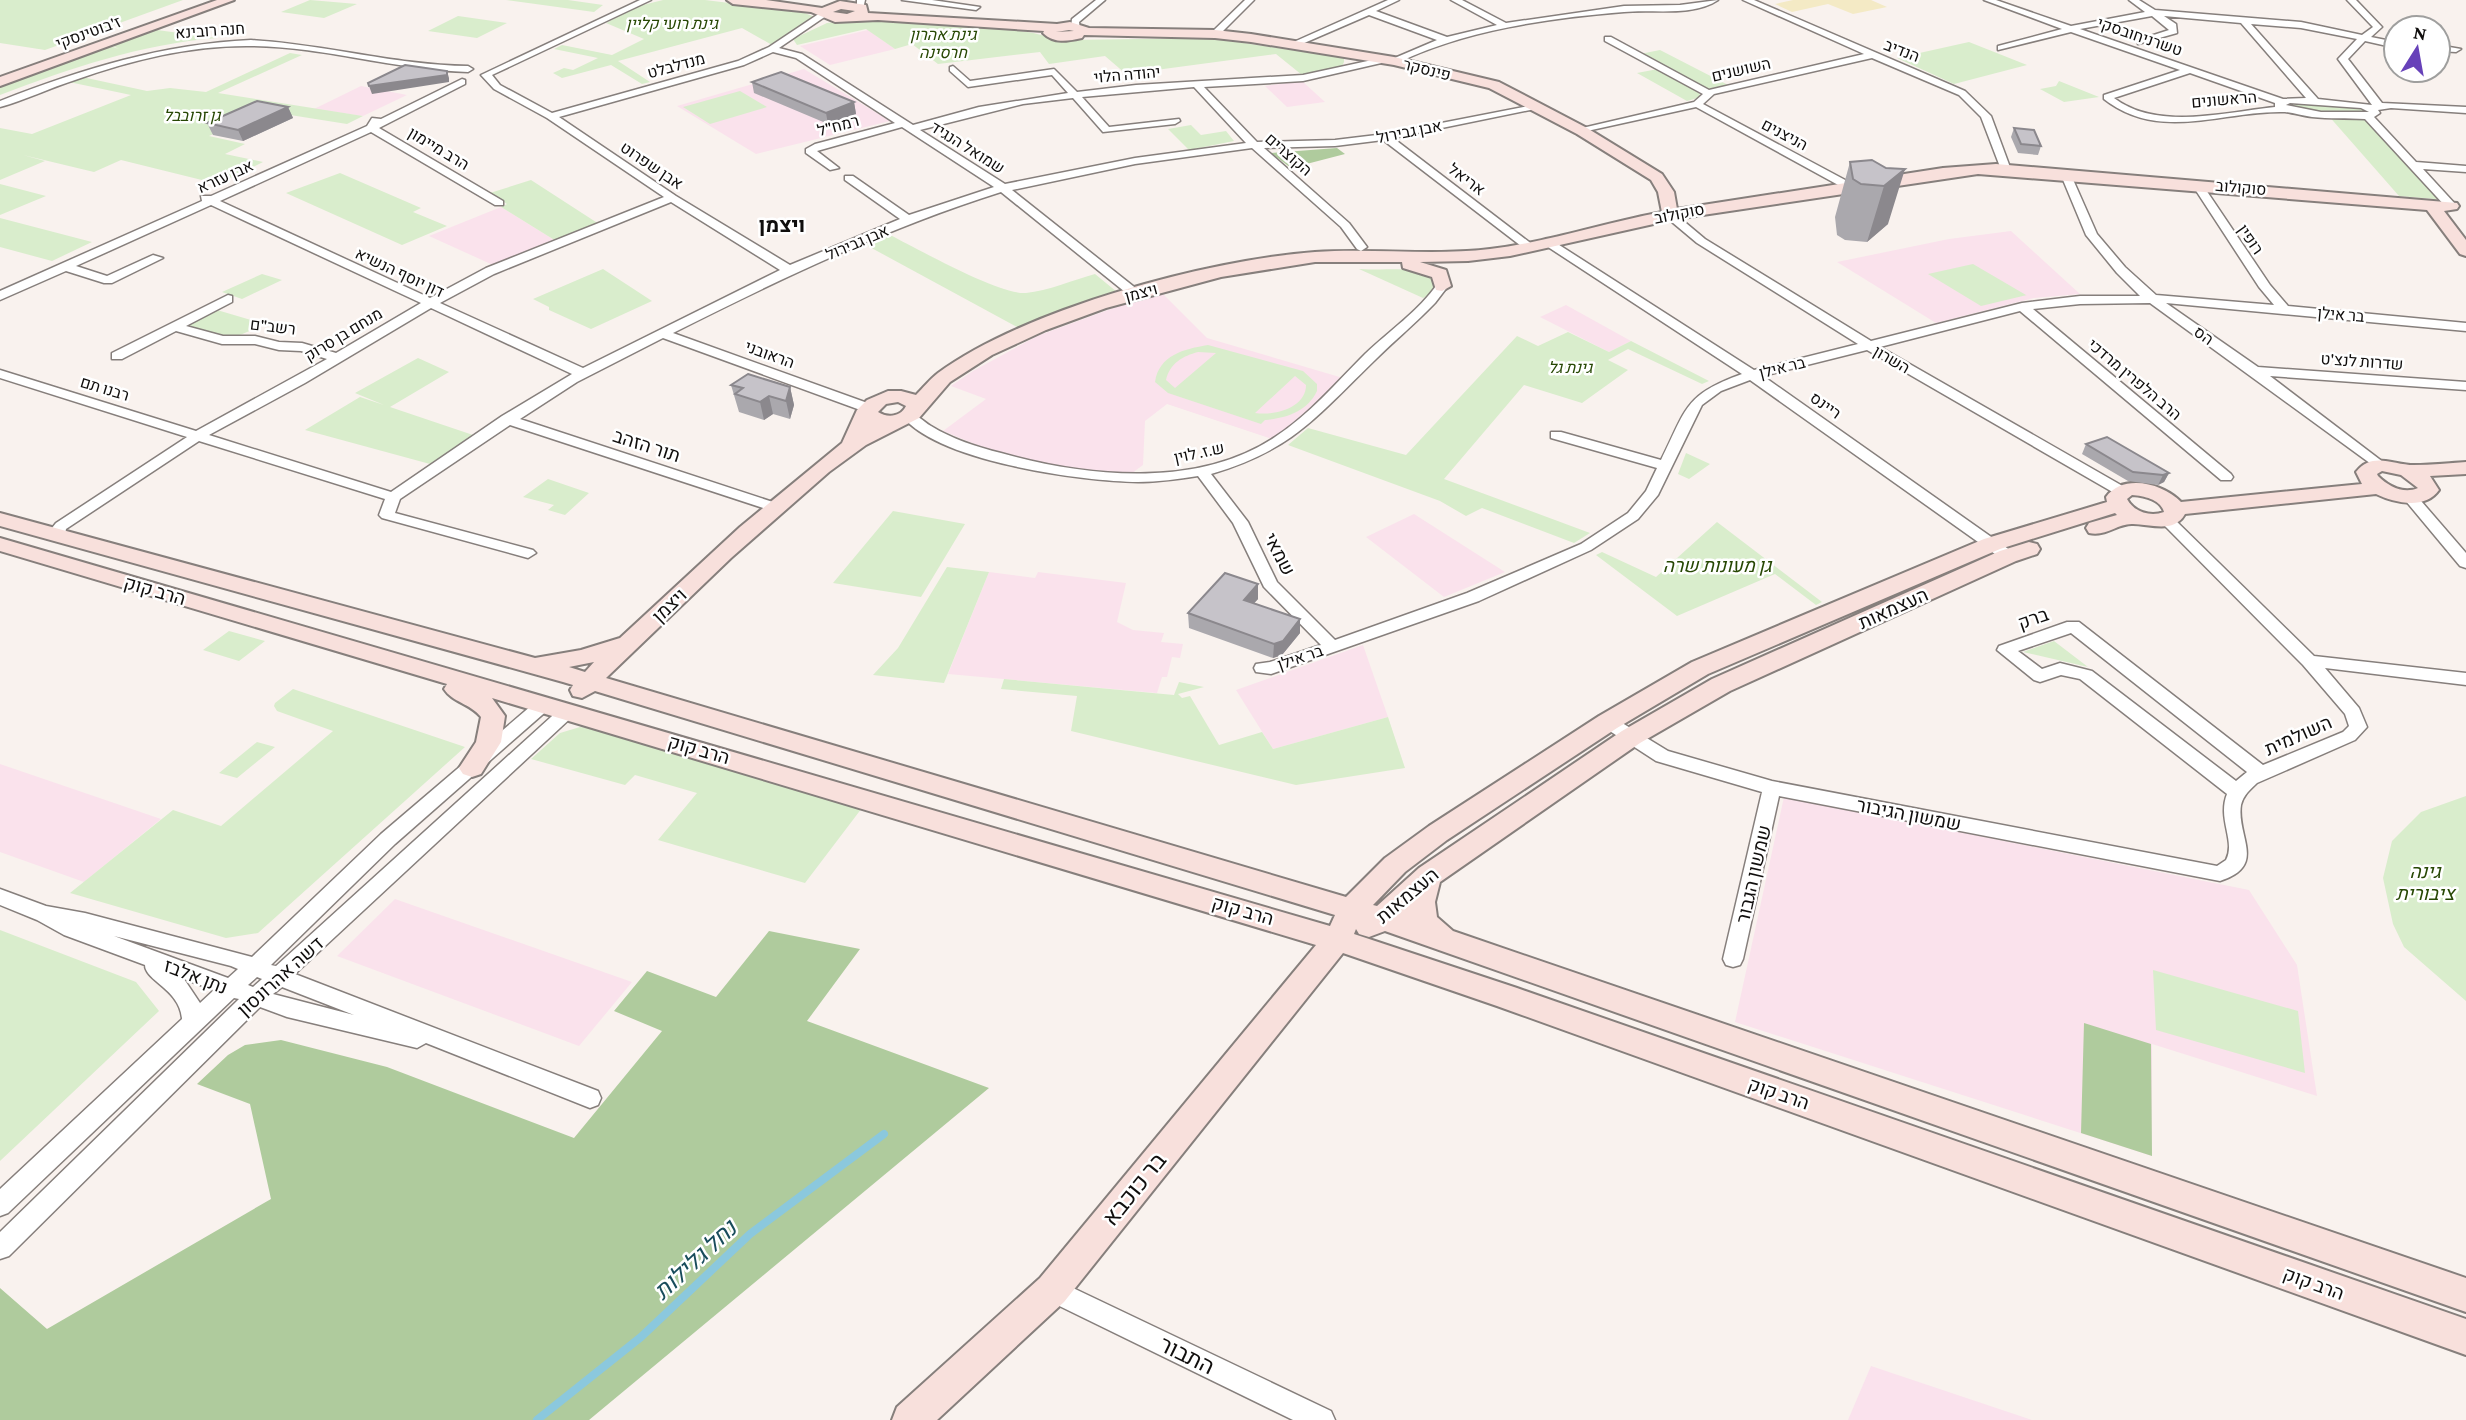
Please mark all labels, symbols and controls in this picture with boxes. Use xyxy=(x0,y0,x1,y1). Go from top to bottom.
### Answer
street label: ז'בוטינסקי xyxy=(53,13,123,52)
street label: טשרניחובסקי xyxy=(2095,14,2185,59)
north arrow xyxy=(2382,14,2452,84)
park label: גינת רועי קליין xyxy=(626,15,720,33)
street label: חנה רובינא xyxy=(175,20,245,41)
text: N xyxy=(2412,21,2429,44)
park label: גינת אהרון חרסינה xyxy=(910,26,978,61)
street label: הנדיב xyxy=(1882,36,1922,65)
street label: מנדלבלט xyxy=(645,50,707,81)
street label: השושנים xyxy=(1710,54,1772,85)
street label: פינסקר xyxy=(1401,55,1453,84)
street label: יהודה הלוי xyxy=(1093,63,1161,86)
street label: הראשונים xyxy=(2191,88,2258,111)
park label: גן זרובבל xyxy=(163,107,222,125)
street label: רמח"ל xyxy=(815,112,861,139)
street label: הניצנים xyxy=(1759,115,1811,154)
street label: אבן גבירול xyxy=(1375,117,1443,146)
street label: שמואל הנגיד xyxy=(928,118,1008,177)
street label: הרב מיימון xyxy=(405,124,472,173)
street label: הקוצרים xyxy=(1262,130,1315,179)
street label: אבן שפרוט xyxy=(617,138,686,192)
street label: אבן עזרא xyxy=(195,157,256,196)
street label: אריאל xyxy=(1445,160,1488,199)
street label: סוקולוב xyxy=(2215,177,2267,198)
street label: סוקולוב xyxy=(1652,200,1706,227)
district label: ויצמן xyxy=(759,213,805,237)
street label: רופין xyxy=(2234,221,2267,257)
street label: אבן גבירול xyxy=(823,222,891,263)
street label: דון יוסף הנשיא xyxy=(353,244,447,300)
street label: ויצמן xyxy=(1123,280,1159,305)
street label: בר אילן xyxy=(2317,304,2366,325)
street label: מנחם בן סרוק xyxy=(301,305,385,364)
street label: רשב"ם xyxy=(249,315,297,338)
street label: הס xyxy=(2191,323,2217,348)
street label: הרב הלפרין מרדכי xyxy=(2085,335,2185,423)
street label: הראובני xyxy=(743,338,797,371)
street label: השרון xyxy=(1870,342,1913,377)
street label: שדרות לנצ'ט xyxy=(2320,350,2404,373)
street label: בר אילן xyxy=(1757,353,1808,381)
park label: גינת גל xyxy=(1548,359,1594,376)
street label: רבנו תם xyxy=(78,373,131,404)
street label: ריינס xyxy=(1807,389,1844,422)
street label: תור הזהב xyxy=(611,425,683,466)
street label: ש.ז. לוין xyxy=(1172,439,1226,466)
street label: שמאי xyxy=(1260,529,1299,579)
park label: גן מעונות שרה xyxy=(1663,555,1773,576)
street label: הרב קוק xyxy=(122,572,188,609)
street label: ויצמן xyxy=(648,584,691,627)
street label: העצמאות xyxy=(1855,584,1931,633)
street label: ברק xyxy=(2015,603,2051,633)
street label: בר אילן xyxy=(1275,642,1326,673)
street label: השולמית xyxy=(2261,711,2335,760)
street label: הרב קוק xyxy=(666,731,732,768)
street label: שמשון הגיבור xyxy=(1855,794,1963,835)
street label: שמשון הגבור xyxy=(1732,823,1775,925)
park label: גינה ציבורית xyxy=(2396,861,2457,904)
street label: העצמאות xyxy=(1372,863,1443,927)
street label: הרב קוק xyxy=(1210,892,1276,929)
street label: דשה אהרונסון xyxy=(233,932,328,1020)
street label: נתן אלבז xyxy=(161,955,231,998)
street label: הרב קוק xyxy=(1745,1073,1812,1114)
street label: בר כוכבא xyxy=(1097,1147,1171,1231)
water label: נחל גלילות xyxy=(648,1213,743,1305)
street label: הרב קוק xyxy=(2280,1263,2347,1304)
street label: התבור xyxy=(1155,1331,1219,1379)

